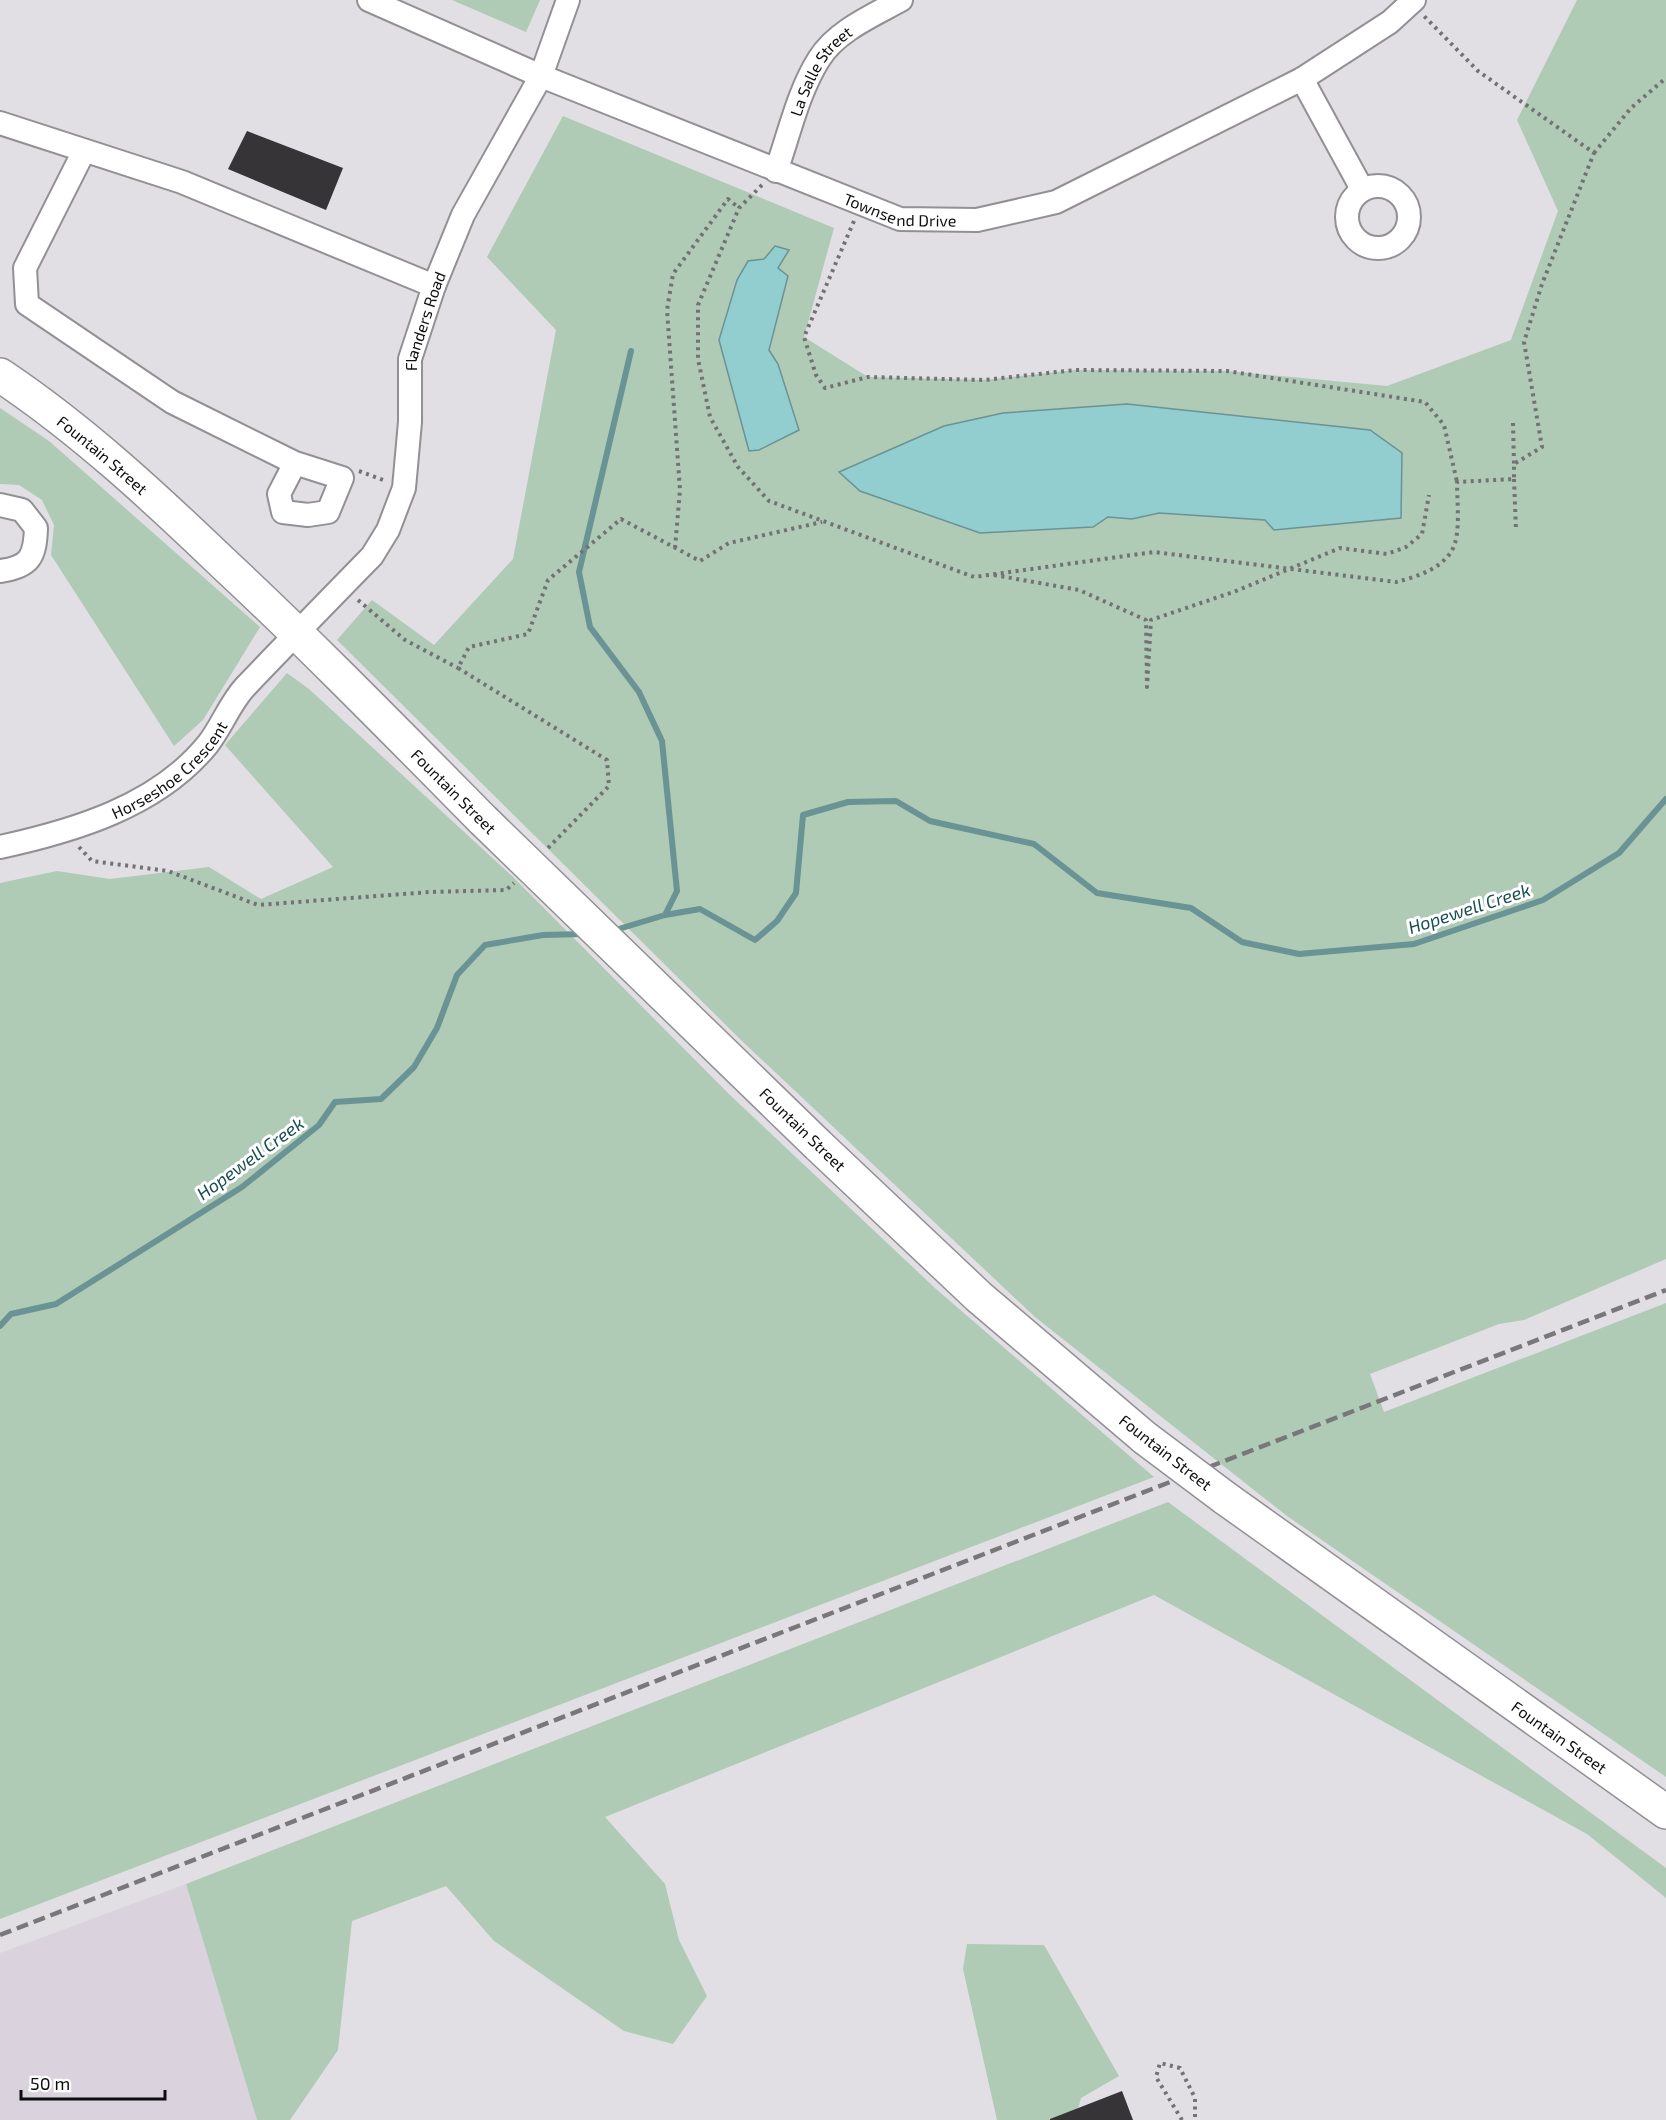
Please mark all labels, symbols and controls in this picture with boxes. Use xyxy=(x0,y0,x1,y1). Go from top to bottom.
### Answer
street label: La Salle Street xyxy=(785,21,855,118)
street label: Townsend Drive xyxy=(841,188,957,229)
street label: Flanders Road xyxy=(401,268,449,371)
street label: Fountain Street xyxy=(54,411,152,498)
street label: Horseshoe Crescent xyxy=(108,717,230,822)
street label: Fountain Street xyxy=(408,745,500,837)
water label: Hopewell Creek xyxy=(1405,878,1533,938)
street label: Fountain Street xyxy=(756,1083,850,1175)
water label: Hopewell Creek xyxy=(192,1112,308,1204)
street label: Fountain Street xyxy=(1116,1410,1216,1494)
street label: Fountain Street xyxy=(1509,1696,1611,1777)
scale bar xyxy=(21,2063,165,2101)
text: 50 m xyxy=(30,2072,70,2094)

